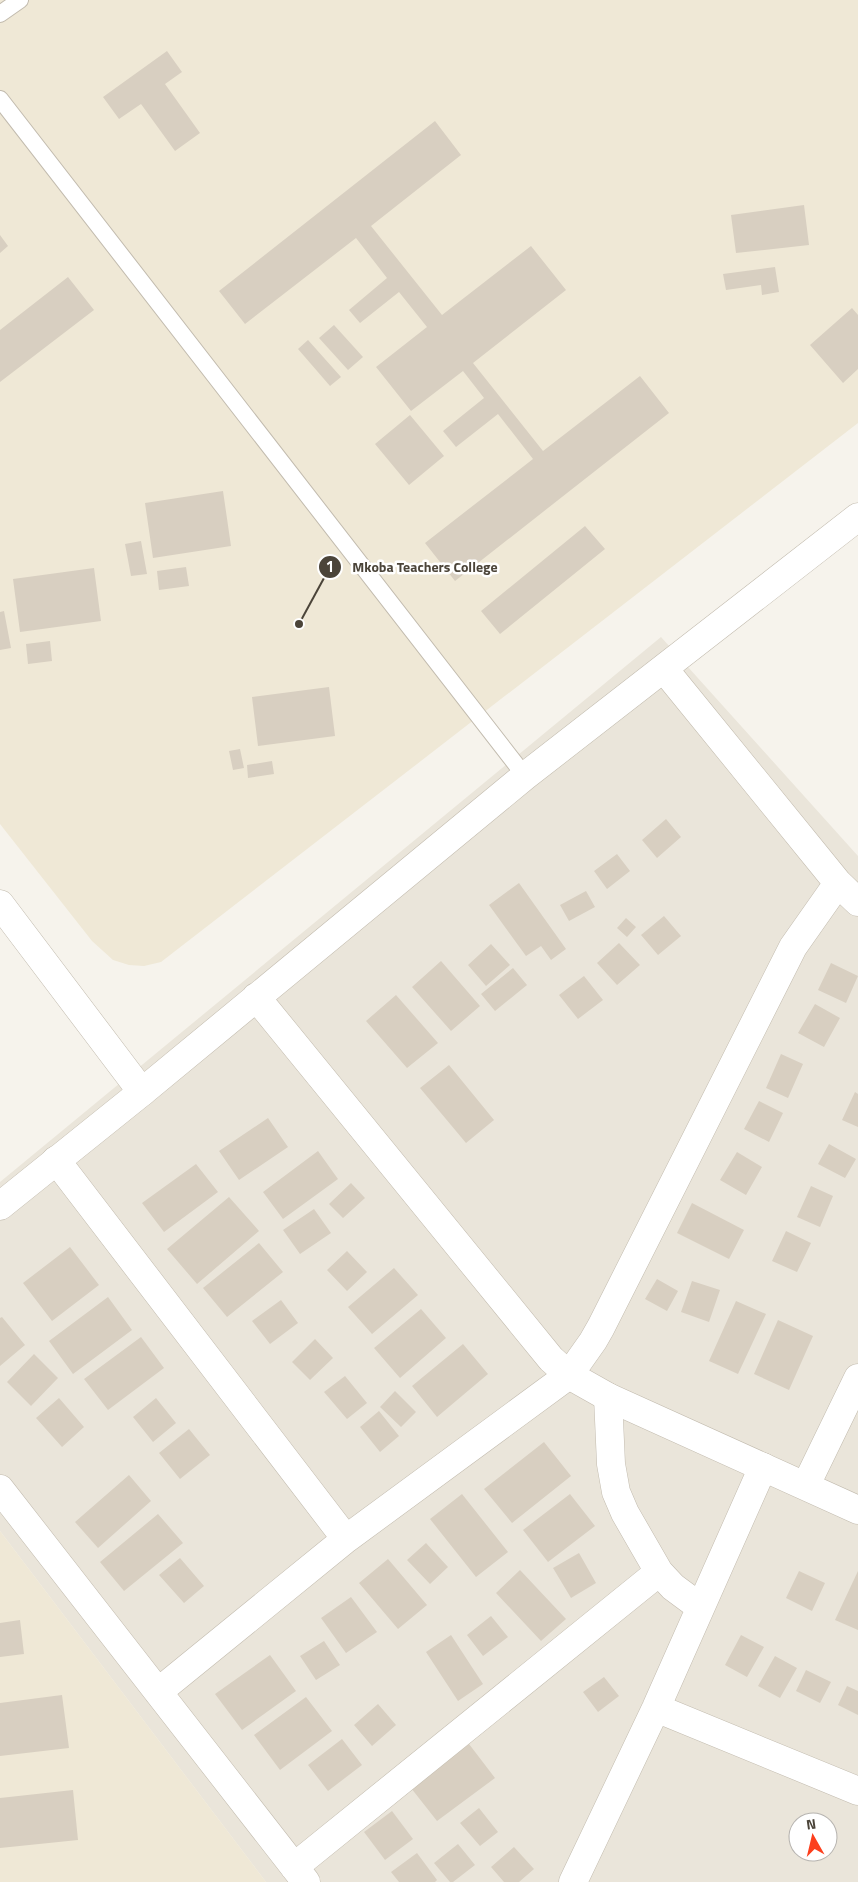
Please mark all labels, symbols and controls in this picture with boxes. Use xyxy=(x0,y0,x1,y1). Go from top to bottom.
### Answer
callout: Mkoba Teachers College xyxy=(317,552,508,581)
text: 1 xyxy=(326,555,334,578)
text: Mkoba Teachers College xyxy=(352,556,498,577)
north arrow xyxy=(788,1812,838,1862)
text: N xyxy=(805,1813,817,1835)

